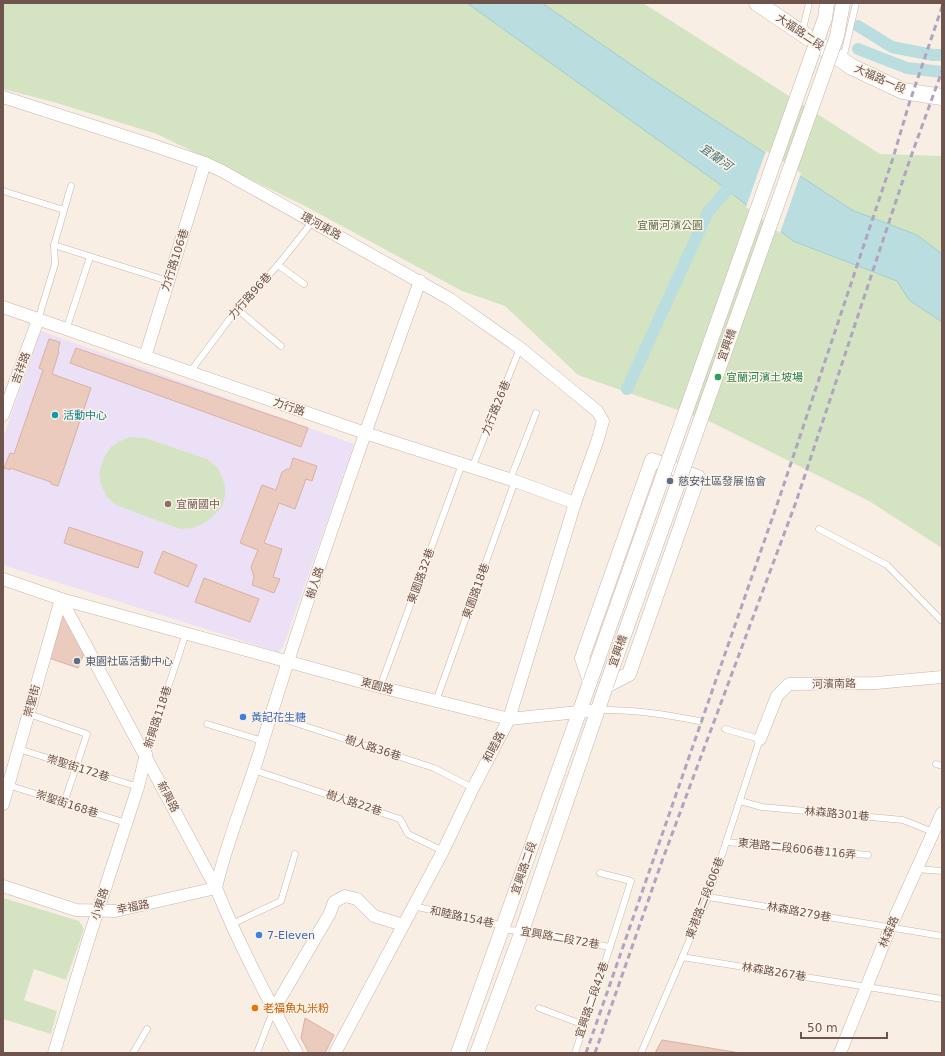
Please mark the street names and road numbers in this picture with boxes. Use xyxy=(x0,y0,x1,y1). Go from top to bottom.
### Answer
street label: 大福路二段 xyxy=(774,11,826,53)
street label: 大福路一段 xyxy=(852,62,908,96)
street label: 環河東路 xyxy=(299,210,343,242)
street label: 力行路106巷 xyxy=(159,227,191,293)
street label: 力行路96巷 xyxy=(226,270,274,322)
street label: 宜興橋 xyxy=(715,327,739,363)
street label: 吉祥路 xyxy=(9,350,33,386)
street label: 力行路26巷 xyxy=(479,379,513,437)
street label: 力行路 xyxy=(271,395,307,419)
street label: 東園路32巷 xyxy=(405,547,437,605)
street label: 東園路18巷 xyxy=(460,562,492,620)
street label: 樹人路 xyxy=(304,565,326,601)
street label: 宜興橋 xyxy=(606,633,630,669)
street label: 東園路 xyxy=(359,675,395,697)
street label: 河濱南路 xyxy=(812,677,856,691)
street label: 崇聖街 xyxy=(21,683,43,719)
street label: 新興路118巷 xyxy=(142,684,174,750)
street label: 和睦路 xyxy=(481,729,507,765)
street label: 樹人路36巷 xyxy=(343,733,403,763)
street label: 崇聖街172巷 xyxy=(45,752,111,784)
street label: 新興路 xyxy=(155,779,181,815)
street label: 崇聖街168巷 xyxy=(34,788,100,820)
street label: 樹人路22巷 xyxy=(324,788,384,818)
street label: 林森路301巷 xyxy=(804,805,870,823)
street label: 東港路二段606巷116弄 xyxy=(737,836,857,862)
street label: 宜興路二段 xyxy=(509,840,539,896)
street label: 東港路二段606巷 xyxy=(683,855,727,941)
street label: 小東路 xyxy=(89,886,111,922)
street label: 幸福路 xyxy=(116,897,150,917)
street label: 林森路279巷 xyxy=(766,900,832,924)
street label: 和睦路154巷 xyxy=(429,904,495,930)
street label: 林森路 xyxy=(877,914,901,950)
street label: 宜興路二段72巷 xyxy=(519,925,601,951)
street label: 宜興路二段42巷 xyxy=(573,960,611,1040)
street label: 林森路267巷 xyxy=(741,960,807,984)

